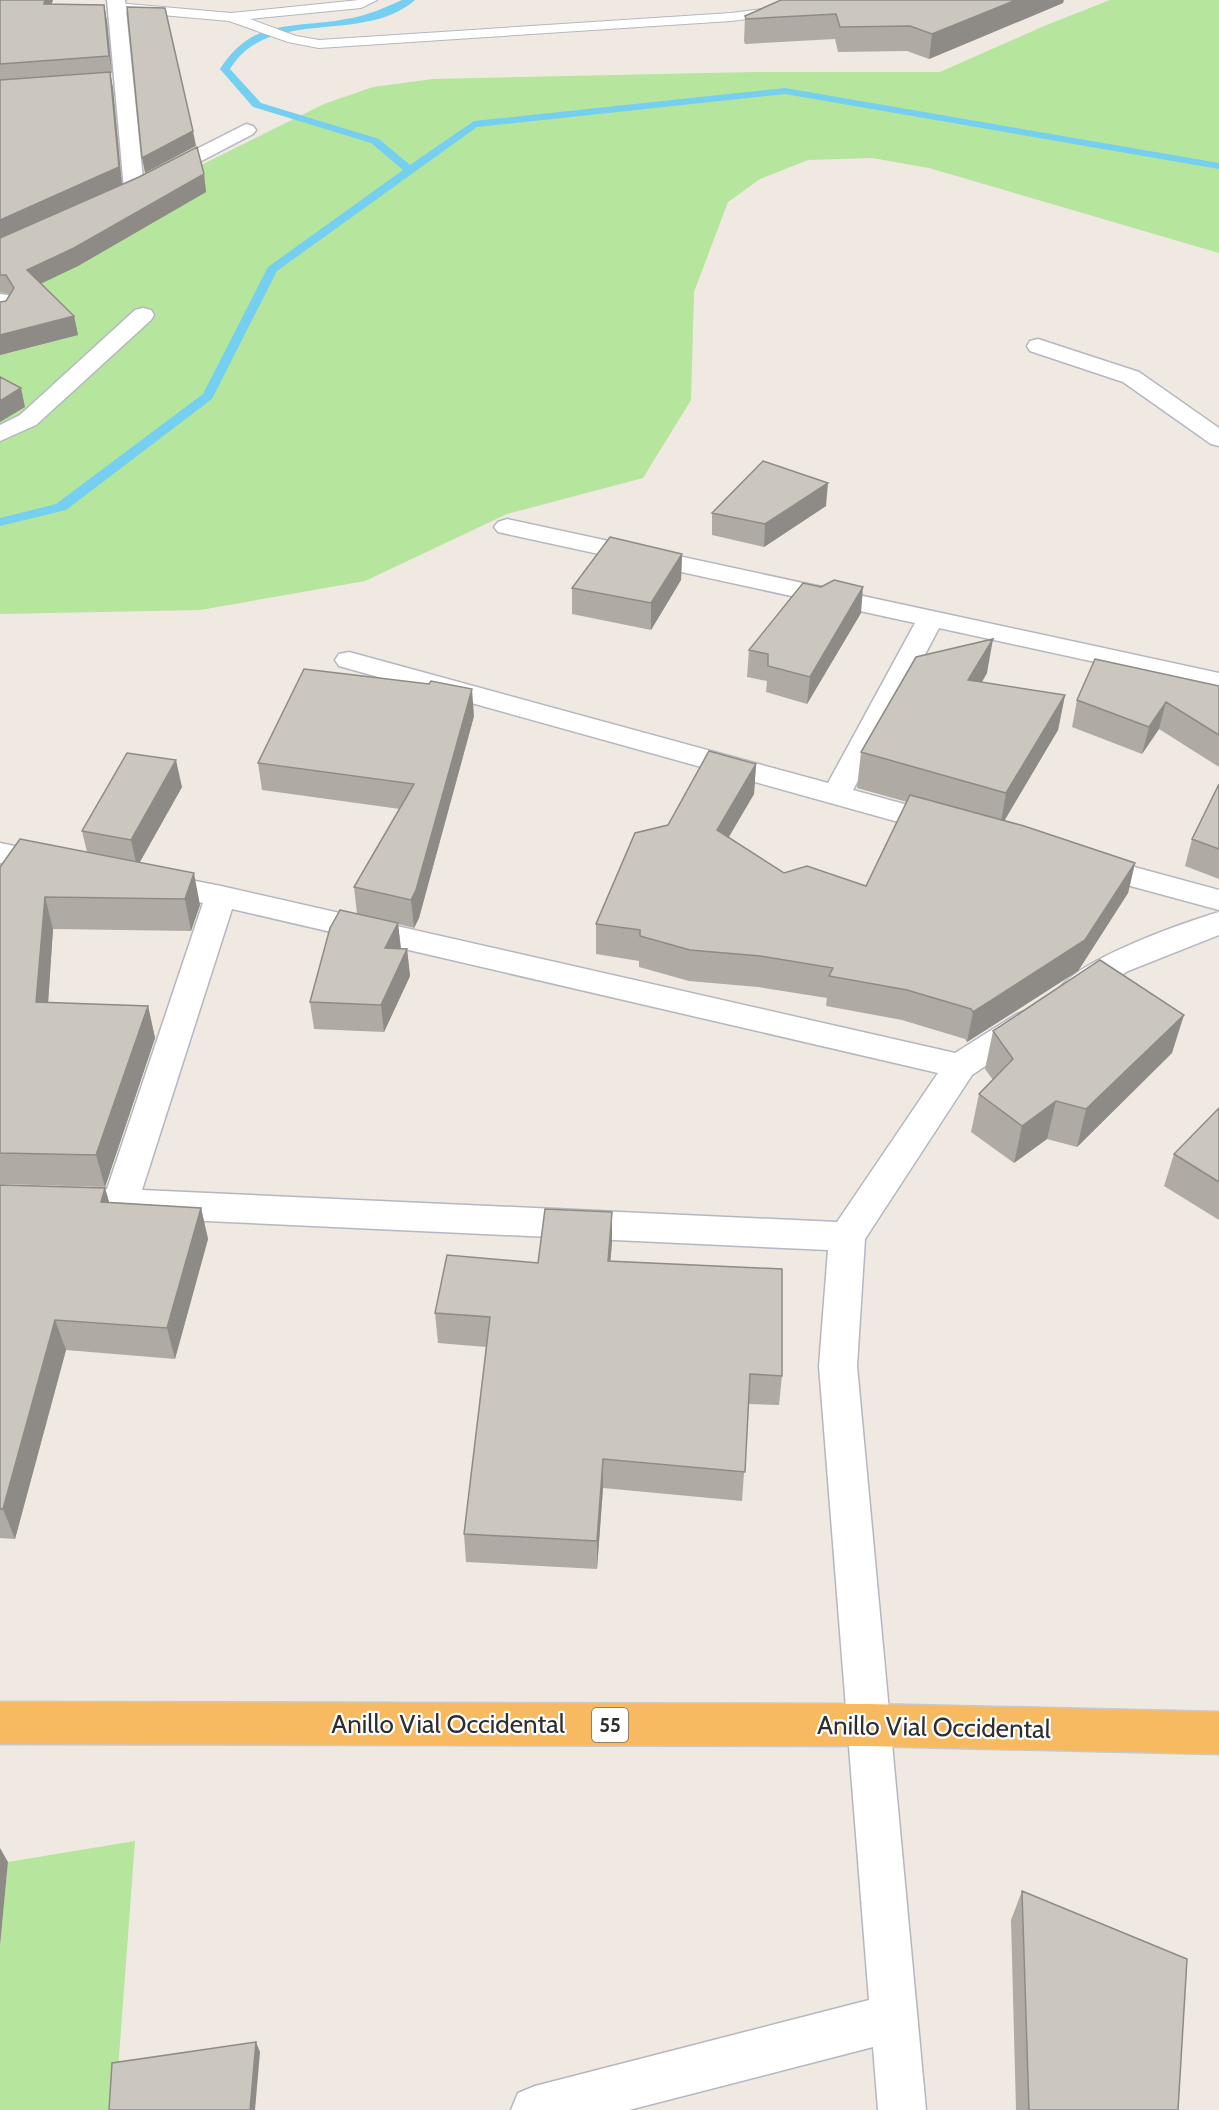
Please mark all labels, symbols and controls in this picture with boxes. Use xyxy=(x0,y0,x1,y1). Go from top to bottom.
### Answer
street label: Anillo Vial Occidental xyxy=(331,1708,565,1740)
road number: 55 xyxy=(592,1708,628,1742)
street label: Anillo Vial Occidental xyxy=(817,1709,1051,1745)

